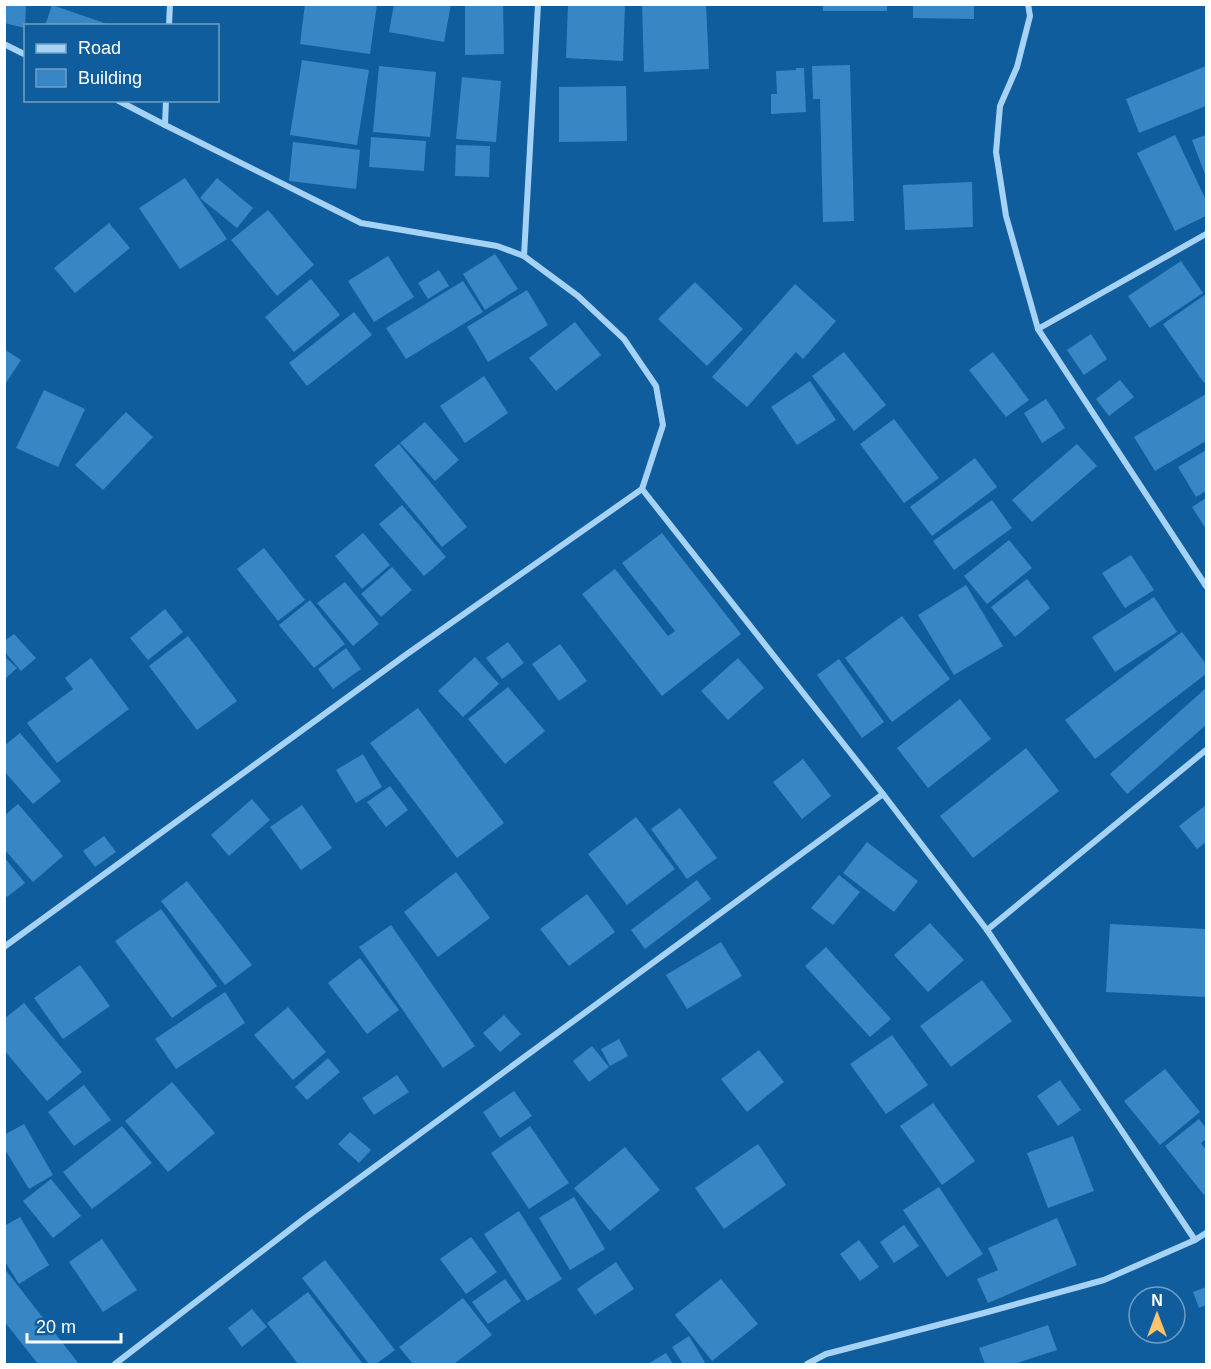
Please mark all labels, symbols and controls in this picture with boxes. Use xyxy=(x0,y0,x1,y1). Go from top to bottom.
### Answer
legend xyxy=(24,24,219,102)
text: Road xyxy=(78,38,121,58)
text: Building xyxy=(78,68,142,88)
north arrow xyxy=(1127,1285,1187,1345)
text: N xyxy=(1151,1292,1163,1309)
scale bar xyxy=(27,1306,122,1344)
text: 20 m xyxy=(36,1317,76,1337)

